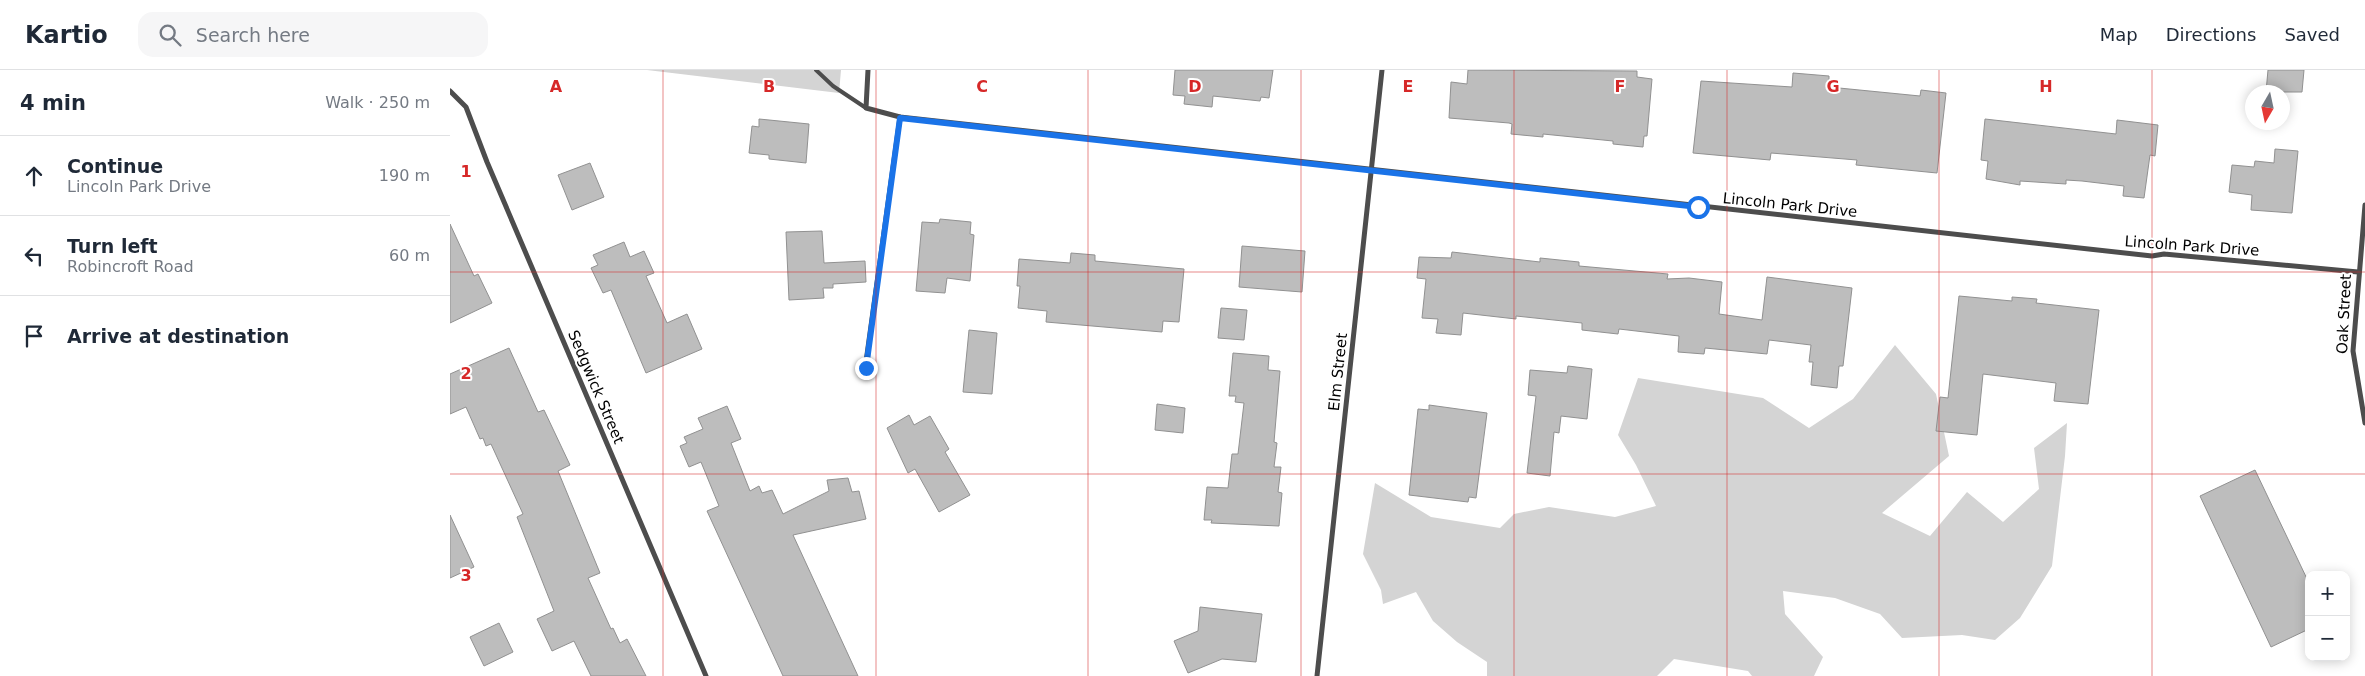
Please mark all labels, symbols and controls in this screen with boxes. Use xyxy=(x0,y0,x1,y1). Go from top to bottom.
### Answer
search box xyxy=(138,12,488,57)
text: Kartio xyxy=(25,21,108,49)
icon: search xyxy=(156,21,184,49)
text: Search here xyxy=(196,24,310,46)
text: Map xyxy=(2100,24,2138,45)
text: Directions xyxy=(2166,24,2256,45)
text: Saved xyxy=(2284,24,2340,45)
text: A xyxy=(550,77,563,96)
text: B xyxy=(763,77,775,96)
text: C xyxy=(976,77,988,96)
text: D xyxy=(1188,77,1202,96)
text: E xyxy=(1403,77,1413,96)
text: F xyxy=(1615,77,1625,96)
text: G xyxy=(1826,77,1840,96)
text: H xyxy=(2039,77,2053,96)
north arrow xyxy=(2245,85,2290,130)
text: 4 min xyxy=(20,91,86,115)
text: Walk · 250 m xyxy=(325,93,430,112)
text: Continue xyxy=(67,155,163,177)
icon: ahead xyxy=(20,162,48,190)
text: 1 xyxy=(460,162,472,181)
text: 190 m xyxy=(379,166,430,185)
text: Lincoln Park Drive xyxy=(67,177,211,196)
street label: Lincoln Park Drive xyxy=(1722,189,1858,221)
route start xyxy=(1687,196,1710,219)
street label: Lincoln Park Drive xyxy=(2124,232,2260,260)
text: Turn left xyxy=(67,235,158,257)
icon: left xyxy=(20,242,48,270)
text: 60 m xyxy=(389,246,430,265)
text: Robincroft Road xyxy=(67,257,194,276)
street label: Oak Street xyxy=(2333,273,2355,354)
icon: arrive xyxy=(20,322,48,350)
text: Arrive at destination xyxy=(67,325,289,347)
street label: Sedgwick Street xyxy=(564,328,628,447)
street label: Elm Street xyxy=(1325,332,1351,412)
route end xyxy=(855,357,878,380)
text: 2 xyxy=(460,364,472,383)
text: 3 xyxy=(460,566,472,585)
map controls xyxy=(2305,571,2350,661)
button: + xyxy=(2305,571,2350,616)
button: − xyxy=(2305,616,2350,661)

